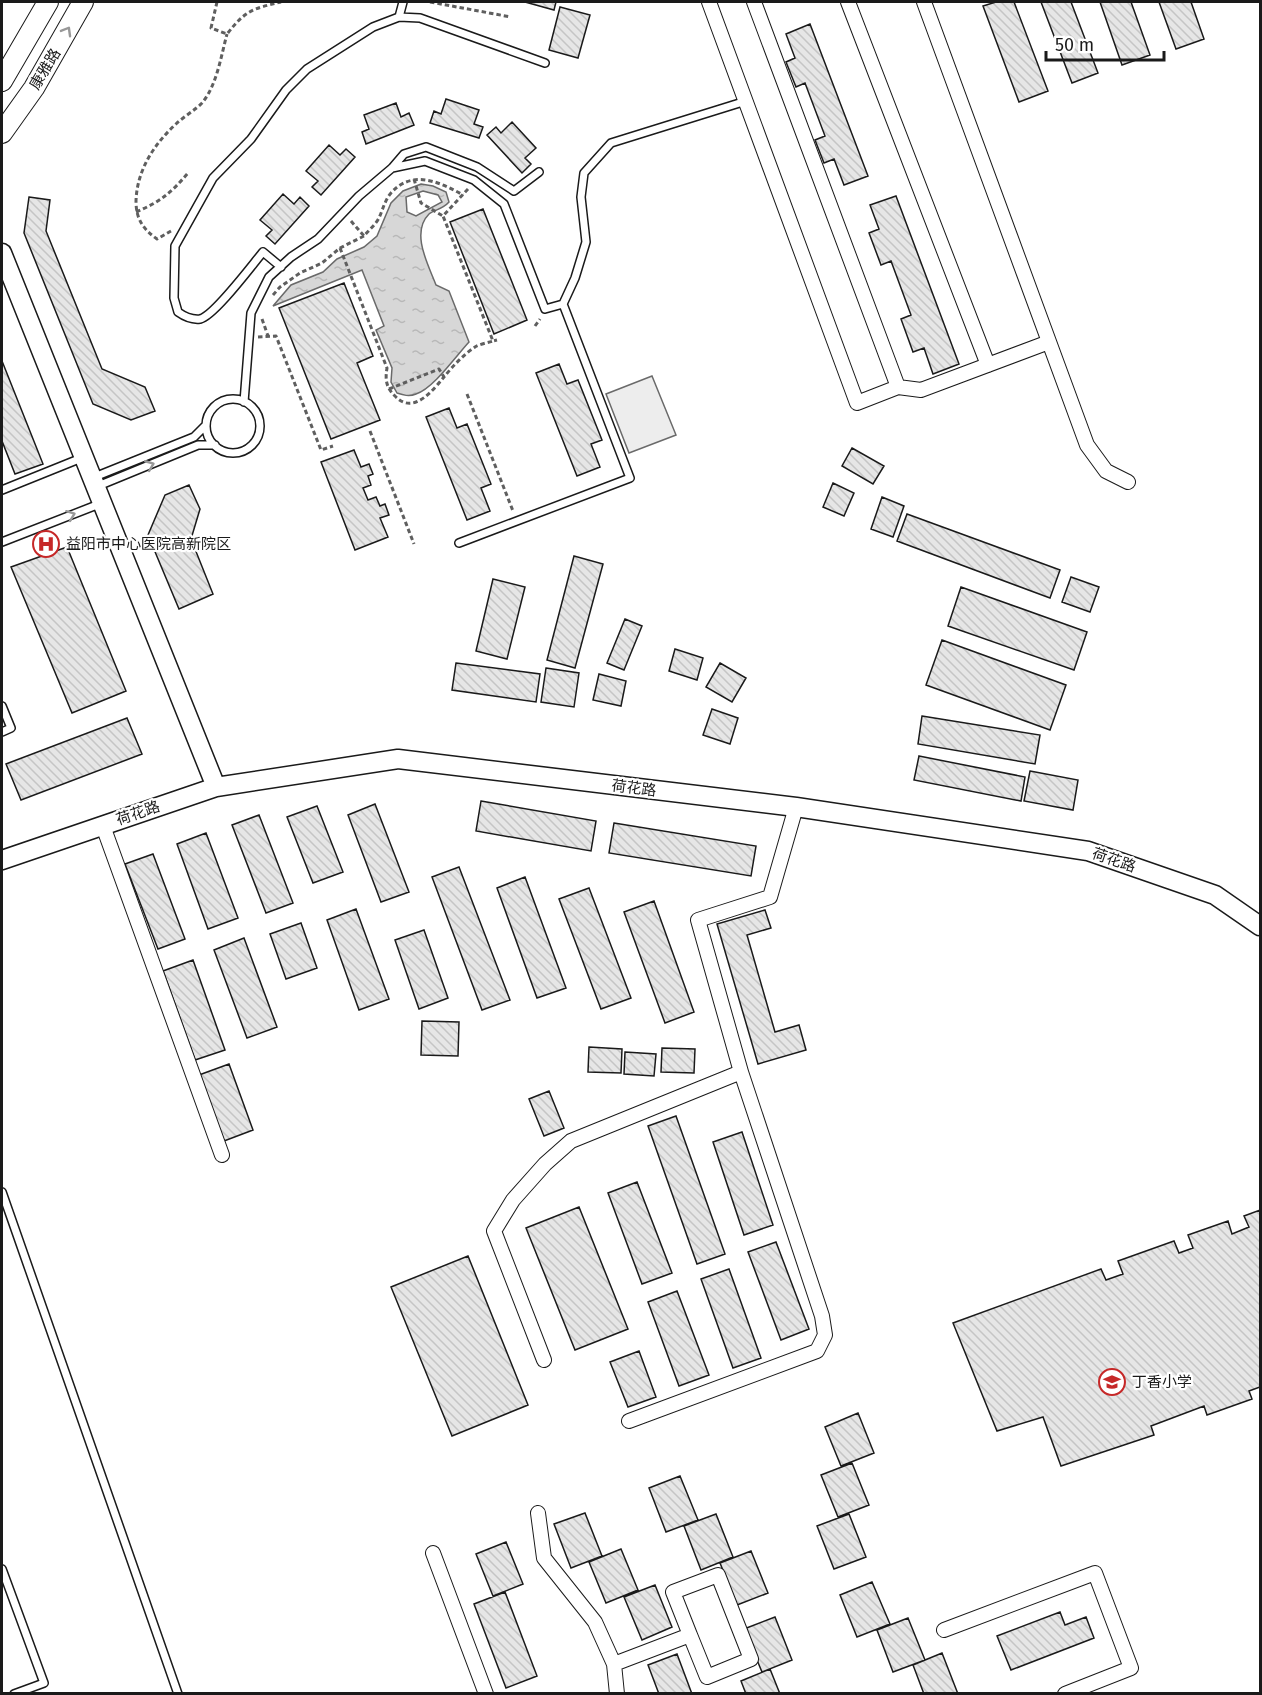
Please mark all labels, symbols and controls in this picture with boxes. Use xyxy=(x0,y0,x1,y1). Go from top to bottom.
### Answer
scale bar xyxy=(1046,24,1164,62)
one-way arrow xyxy=(60,27,71,37)
text: 50 m xyxy=(1055,34,1094,56)
street label: 康雅路 xyxy=(26,45,64,93)
one-way arrow xyxy=(144,460,155,472)
one-way arrow xyxy=(65,510,76,522)
hospital icon: 益阳市中心医院高新院区 xyxy=(31,529,61,559)
place label: 益阳市中心医院高新院区 xyxy=(66,535,231,553)
street label: 荷花路 xyxy=(611,776,657,800)
street label: 荷花路 xyxy=(114,797,162,829)
street label: 荷花路 xyxy=(1090,844,1138,876)
school or university icon: 丁香小学 xyxy=(1097,1367,1127,1397)
place label: 丁香小学 xyxy=(1132,1373,1192,1391)

